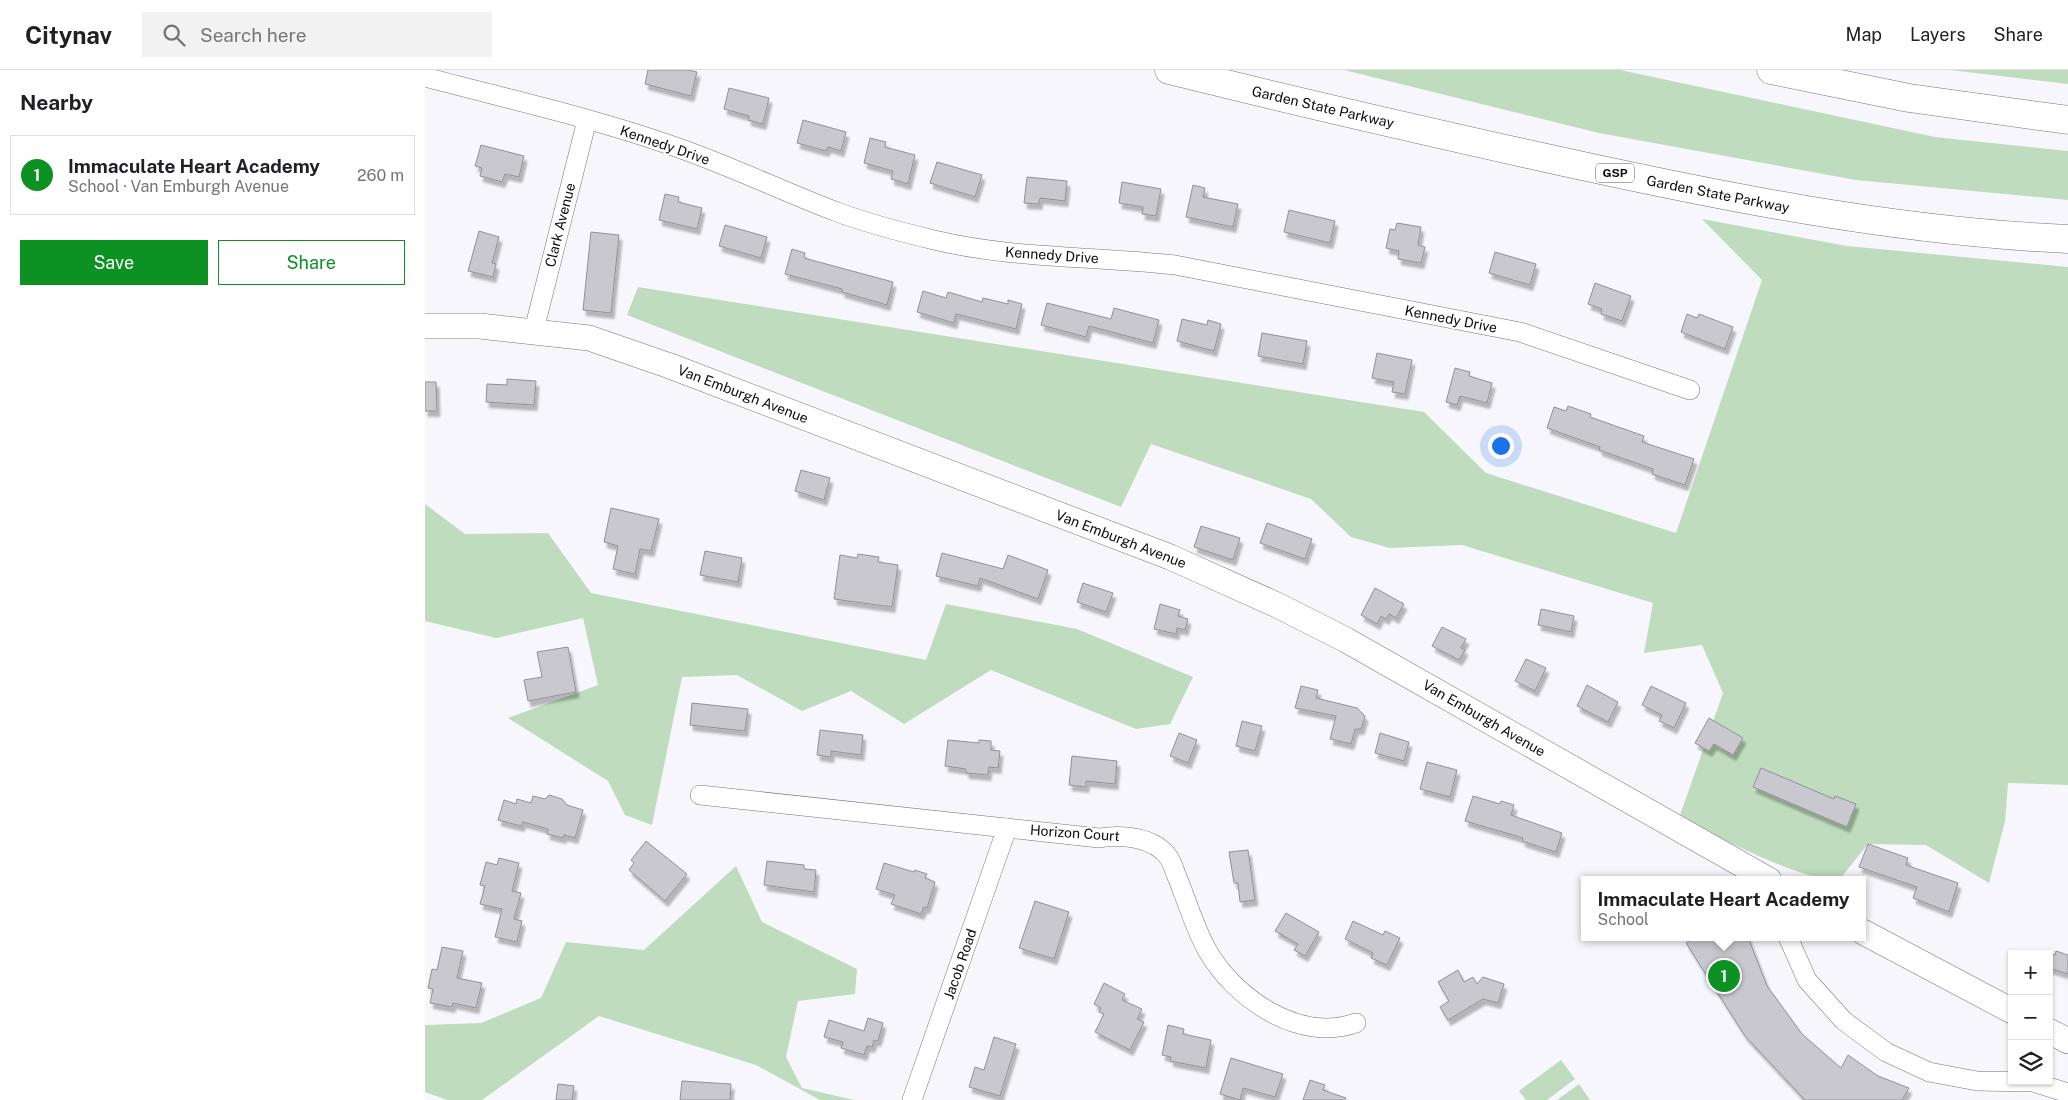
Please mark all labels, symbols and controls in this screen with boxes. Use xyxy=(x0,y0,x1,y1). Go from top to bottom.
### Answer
search box xyxy=(142,12,492,57)
text: Citynav xyxy=(25,21,112,49)
icon: search xyxy=(160,21,188,49)
text: Search here xyxy=(200,24,307,46)
text: Map xyxy=(1846,24,1882,45)
text: Layers xyxy=(1910,24,1966,45)
text: Share xyxy=(1994,24,2043,45)
street label: Garden State Parkway xyxy=(1250,83,1396,131)
text: Nearby xyxy=(20,90,93,115)
street label: Kennedy Drive xyxy=(618,122,712,168)
text: Immaculate Heart Academy xyxy=(68,155,320,177)
road number: GSP xyxy=(1596,164,1634,182)
text: 1 xyxy=(34,166,40,185)
text: 260 m xyxy=(357,166,404,185)
street label: Garden State Parkway xyxy=(1645,172,1791,216)
text: School · Van Emburgh Avenue xyxy=(68,177,289,196)
street label: Clark Avenue xyxy=(542,181,578,269)
button: Save xyxy=(20,240,208,285)
button: Share xyxy=(218,240,405,285)
street label: Kennedy Drive xyxy=(1005,244,1099,266)
street label: Kennedy Drive xyxy=(1403,302,1499,336)
street label: Van Emburgh Avenue xyxy=(675,362,811,426)
your location xyxy=(1488,433,1514,459)
street label: Van Emburgh Avenue xyxy=(1053,507,1189,571)
street label: Van Emburgh Avenue xyxy=(1420,676,1548,760)
street label: Horizon Court xyxy=(1030,822,1120,844)
popup xyxy=(1581,876,1866,941)
text: Immaculate Heart Academy xyxy=(1597,888,1850,910)
text: School xyxy=(1597,910,1649,929)
street label: Jacob Road xyxy=(940,927,980,1001)
map controls xyxy=(2008,950,2053,1085)
button: + xyxy=(2008,950,2053,995)
pin: 1 xyxy=(1708,957,1740,995)
button: − xyxy=(2008,995,2053,1040)
button: layers xyxy=(2008,1040,2053,1085)

